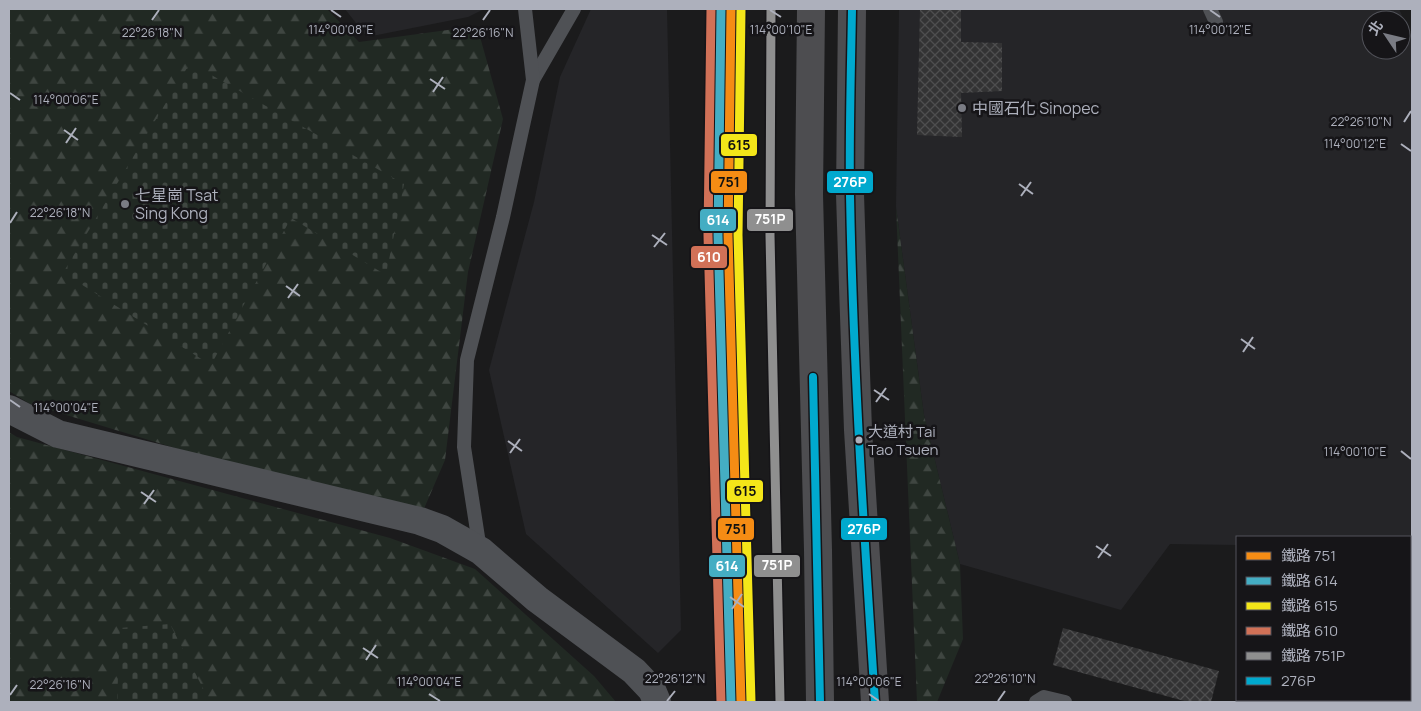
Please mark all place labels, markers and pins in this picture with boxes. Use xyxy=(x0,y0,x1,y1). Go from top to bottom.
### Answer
place label: 中國石化 Sinopec xyxy=(972,97,1100,119)
marker: 中國石化 Sinopec xyxy=(956,102,968,114)
place label: 七星崗 Tsat Sing Kong xyxy=(135,184,218,224)
marker: 七星崗 Tsat Sing Kong xyxy=(119,198,131,210)
place label: 大道村 Tai Tao Tsuen xyxy=(868,421,938,460)
marker: 大道村 Tai Tao Tsuen xyxy=(854,435,864,445)

